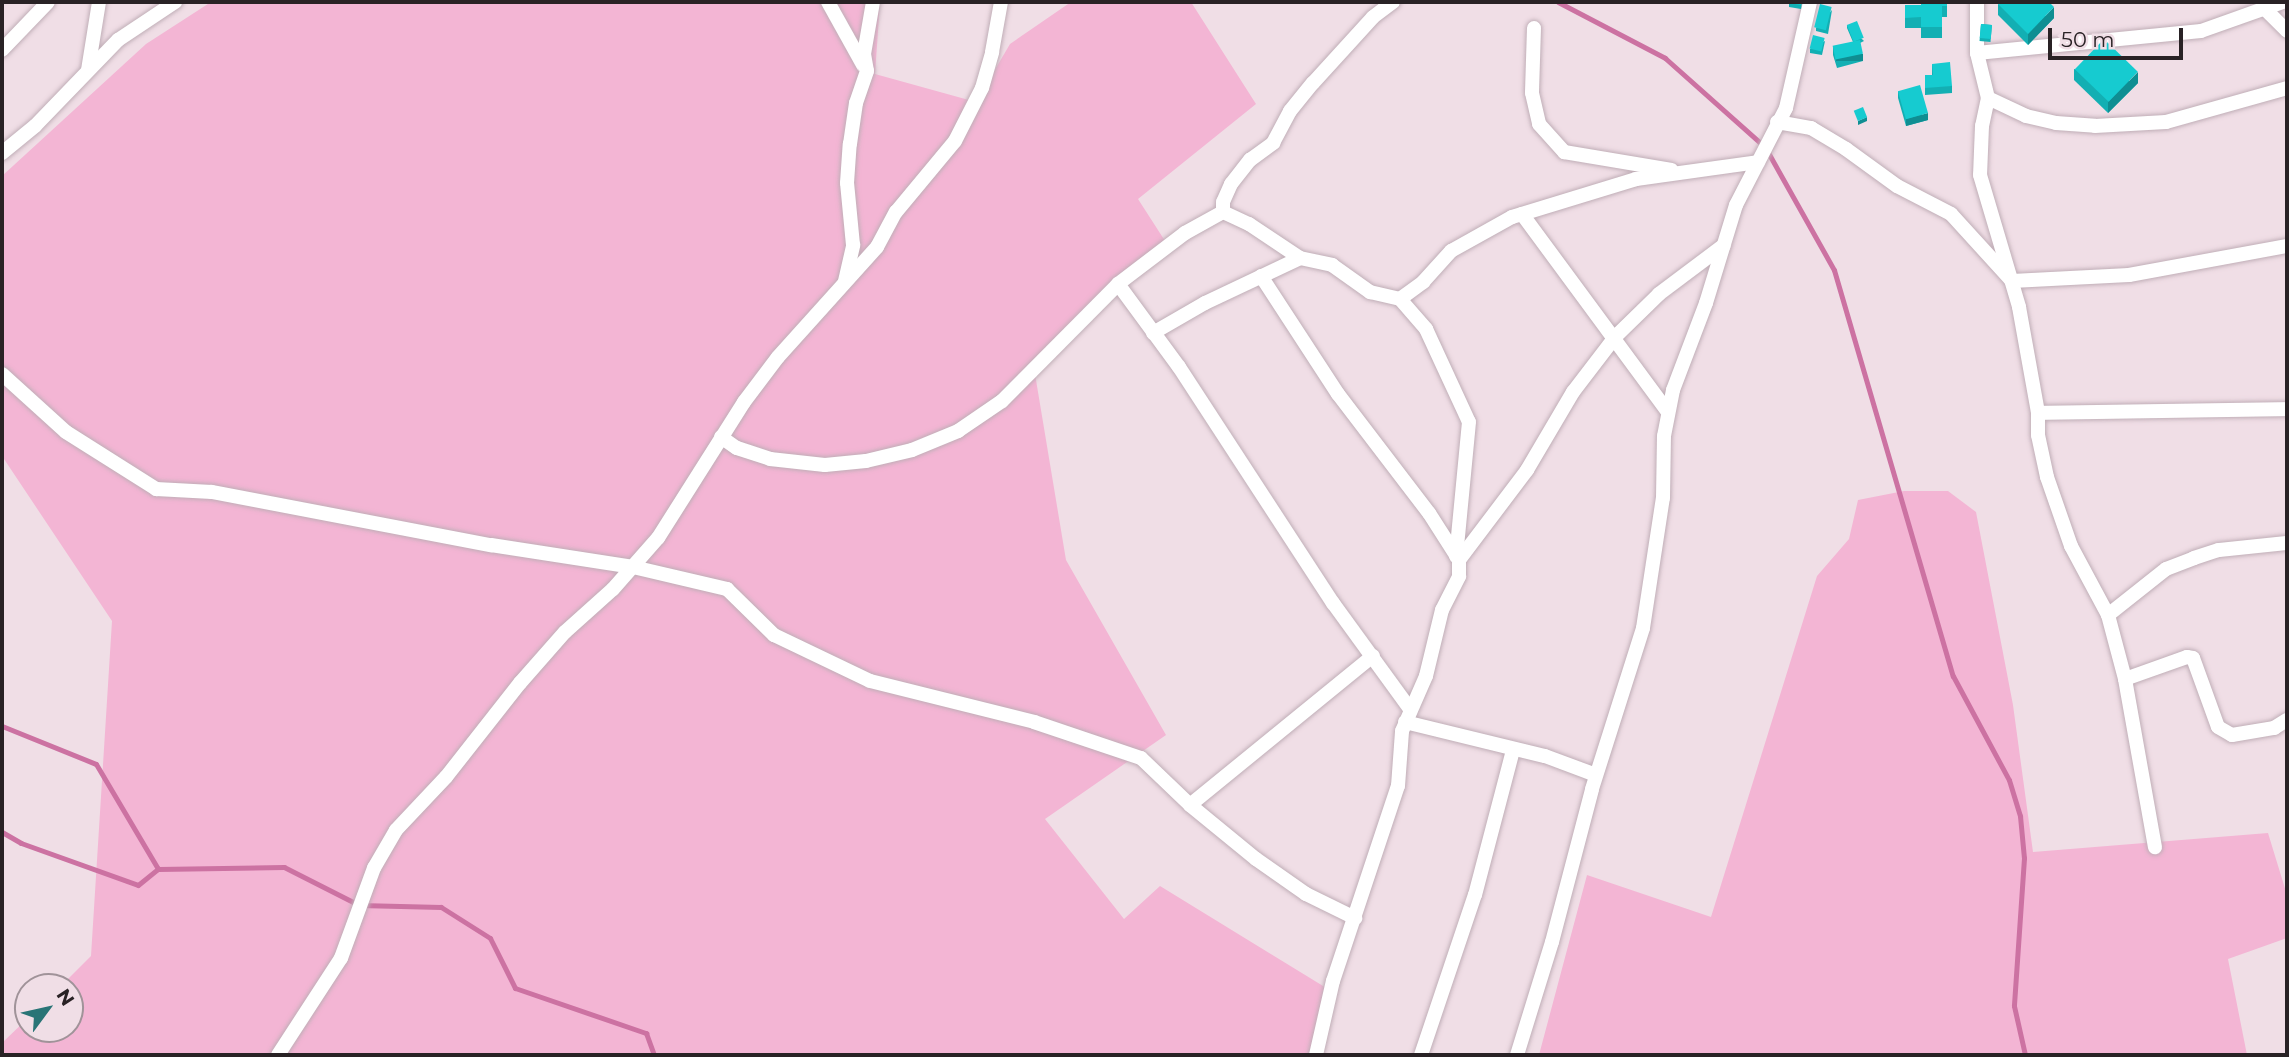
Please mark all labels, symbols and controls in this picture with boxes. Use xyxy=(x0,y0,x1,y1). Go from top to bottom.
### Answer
scale bar xyxy=(2051,14,2186,58)
text: 50 m xyxy=(2061,27,2115,52)
north arrow xyxy=(14,973,84,1043)
text: N xyxy=(52,985,79,1010)

